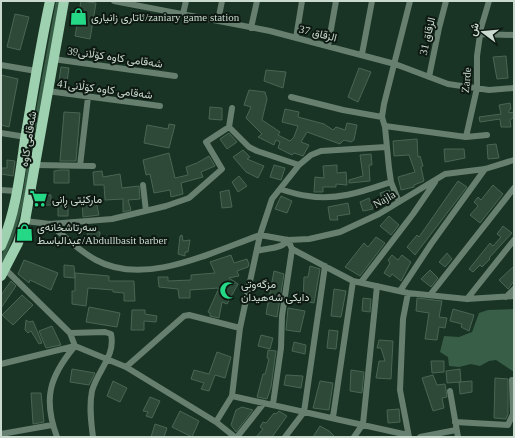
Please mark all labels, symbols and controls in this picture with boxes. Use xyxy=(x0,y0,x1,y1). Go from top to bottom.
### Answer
shop icon: ئاتاری زانیاری/zaniary game station xyxy=(68,7,88,27)
place label: ئاتاری زانیاری/zaniary game station xyxy=(91,11,240,24)
north arrow xyxy=(463,12,503,52)
street label: الزقاق 31 xyxy=(417,16,438,56)
text: ش xyxy=(466,21,482,38)
street label: الزقاق 37 xyxy=(298,23,338,44)
street label: شەقامی کاوە کۆڵانی39 xyxy=(66,44,164,71)
street label: Zarde xyxy=(459,67,473,93)
street label: شەقامی کاوە کۆڵانی41 xyxy=(56,77,154,102)
street label: شەقامی کاوە xyxy=(18,110,39,168)
street label: Najla xyxy=(371,188,397,210)
supermarket icon: مارکێتی ڕانی xyxy=(29,189,49,209)
place label: مارکێتی ڕانی xyxy=(52,193,102,208)
place label: سەرتاشخانەی عبدالباسط/Abdullbasit barber xyxy=(37,221,167,247)
shop icon: سەرتاشخانەی عبدالباسط/Abdullbasit barber xyxy=(14,223,34,243)
place label: مزگەوتی دایکی شەهیدان xyxy=(241,278,310,304)
mosque icon: مزگەوتی دایکی شەهیدان xyxy=(218,280,238,300)

